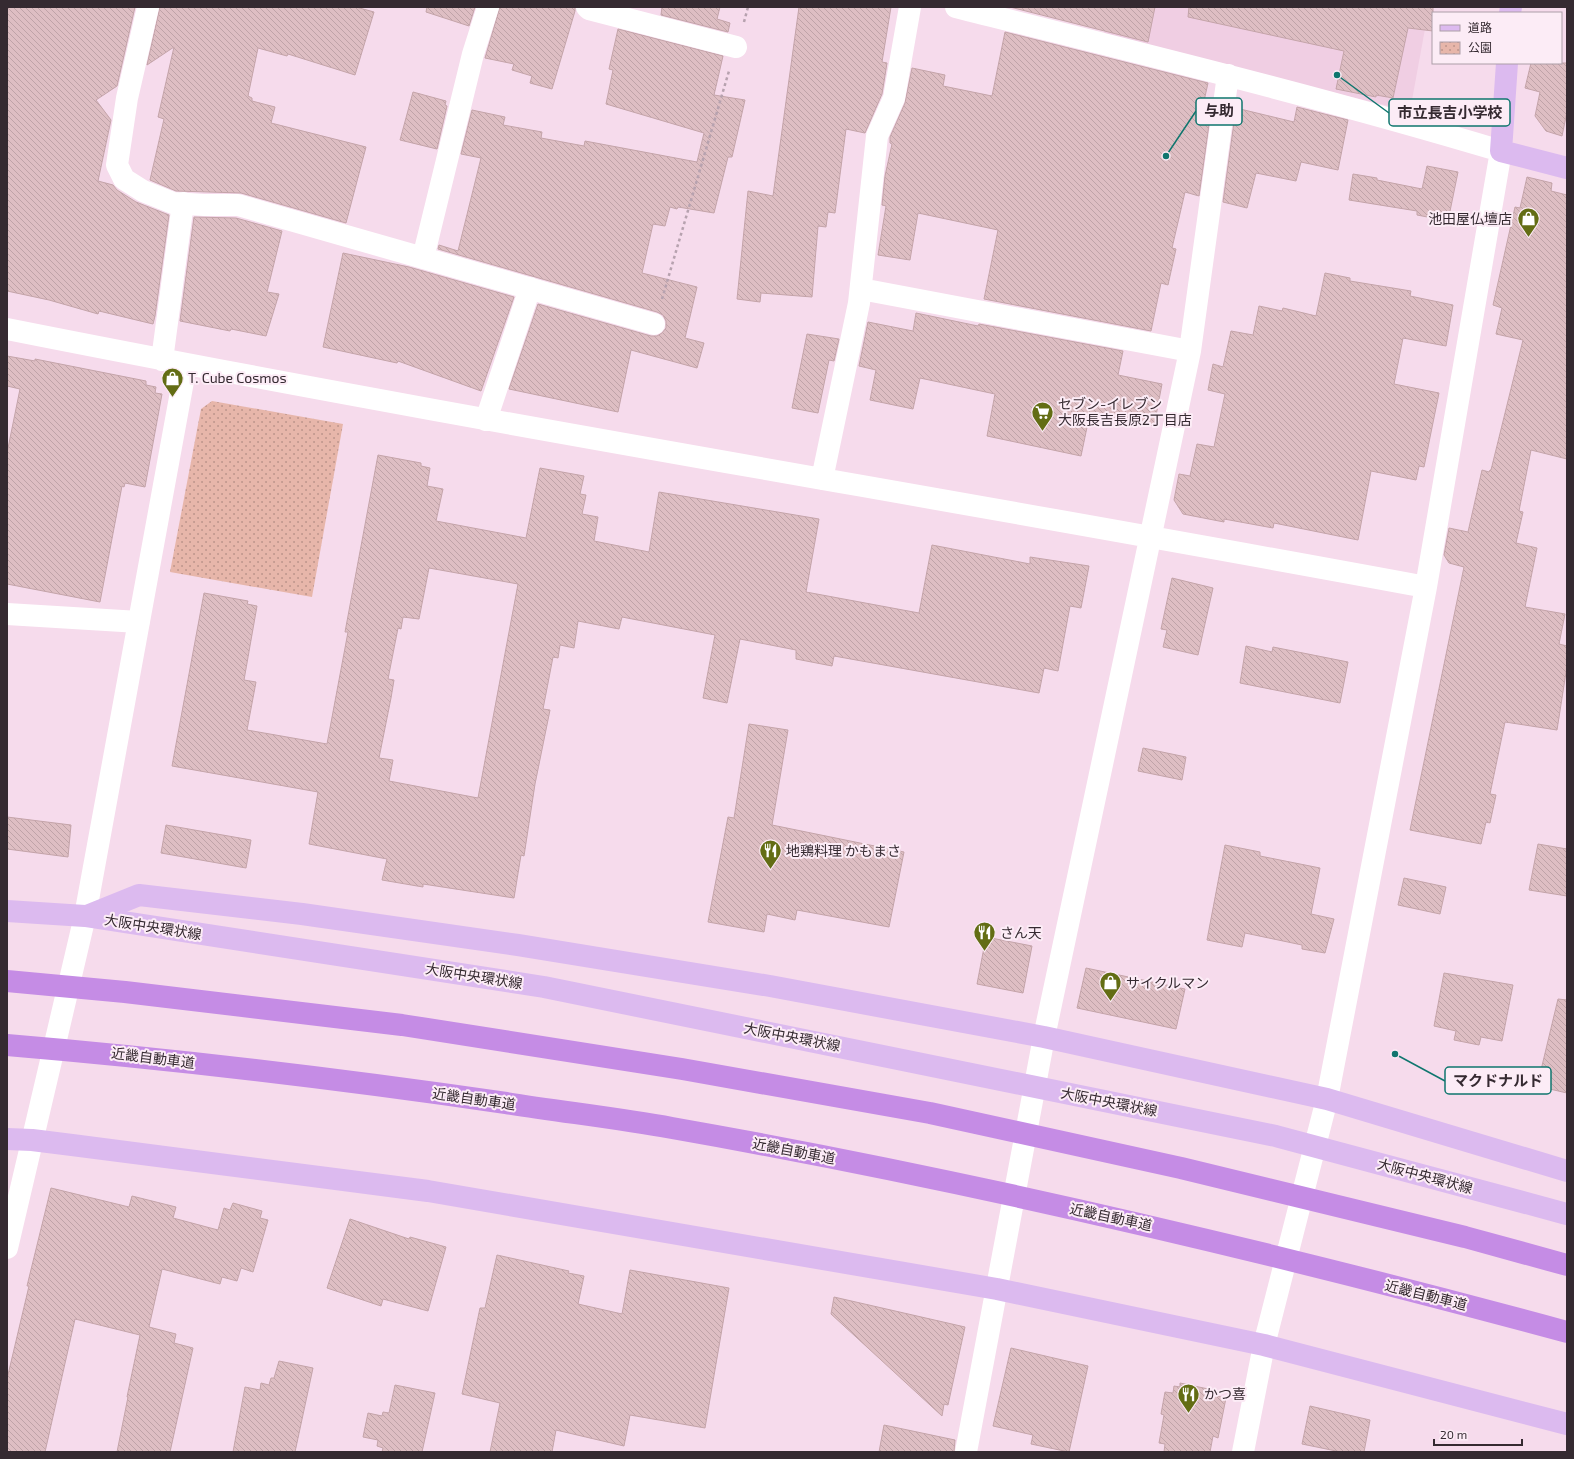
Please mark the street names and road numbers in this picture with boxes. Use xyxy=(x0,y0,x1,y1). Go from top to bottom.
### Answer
street label: 大阪中央環状線 xyxy=(103,910,203,943)
street label: 大阪中央環状線 xyxy=(424,959,524,992)
street label: 大阪中央環状線 xyxy=(742,1019,842,1054)
street label: 近畿自動車道 xyxy=(110,1044,196,1071)
street label: 近畿自動車道 xyxy=(431,1084,517,1113)
street label: 大阪中央環状線 xyxy=(1059,1084,1159,1119)
street label: 近畿自動車道 xyxy=(751,1134,837,1167)
street label: 大阪中央環状線 xyxy=(1376,1155,1475,1196)
street label: 近畿自動車道 xyxy=(1068,1199,1154,1234)
street label: 近畿自動車道 xyxy=(1383,1276,1469,1313)

